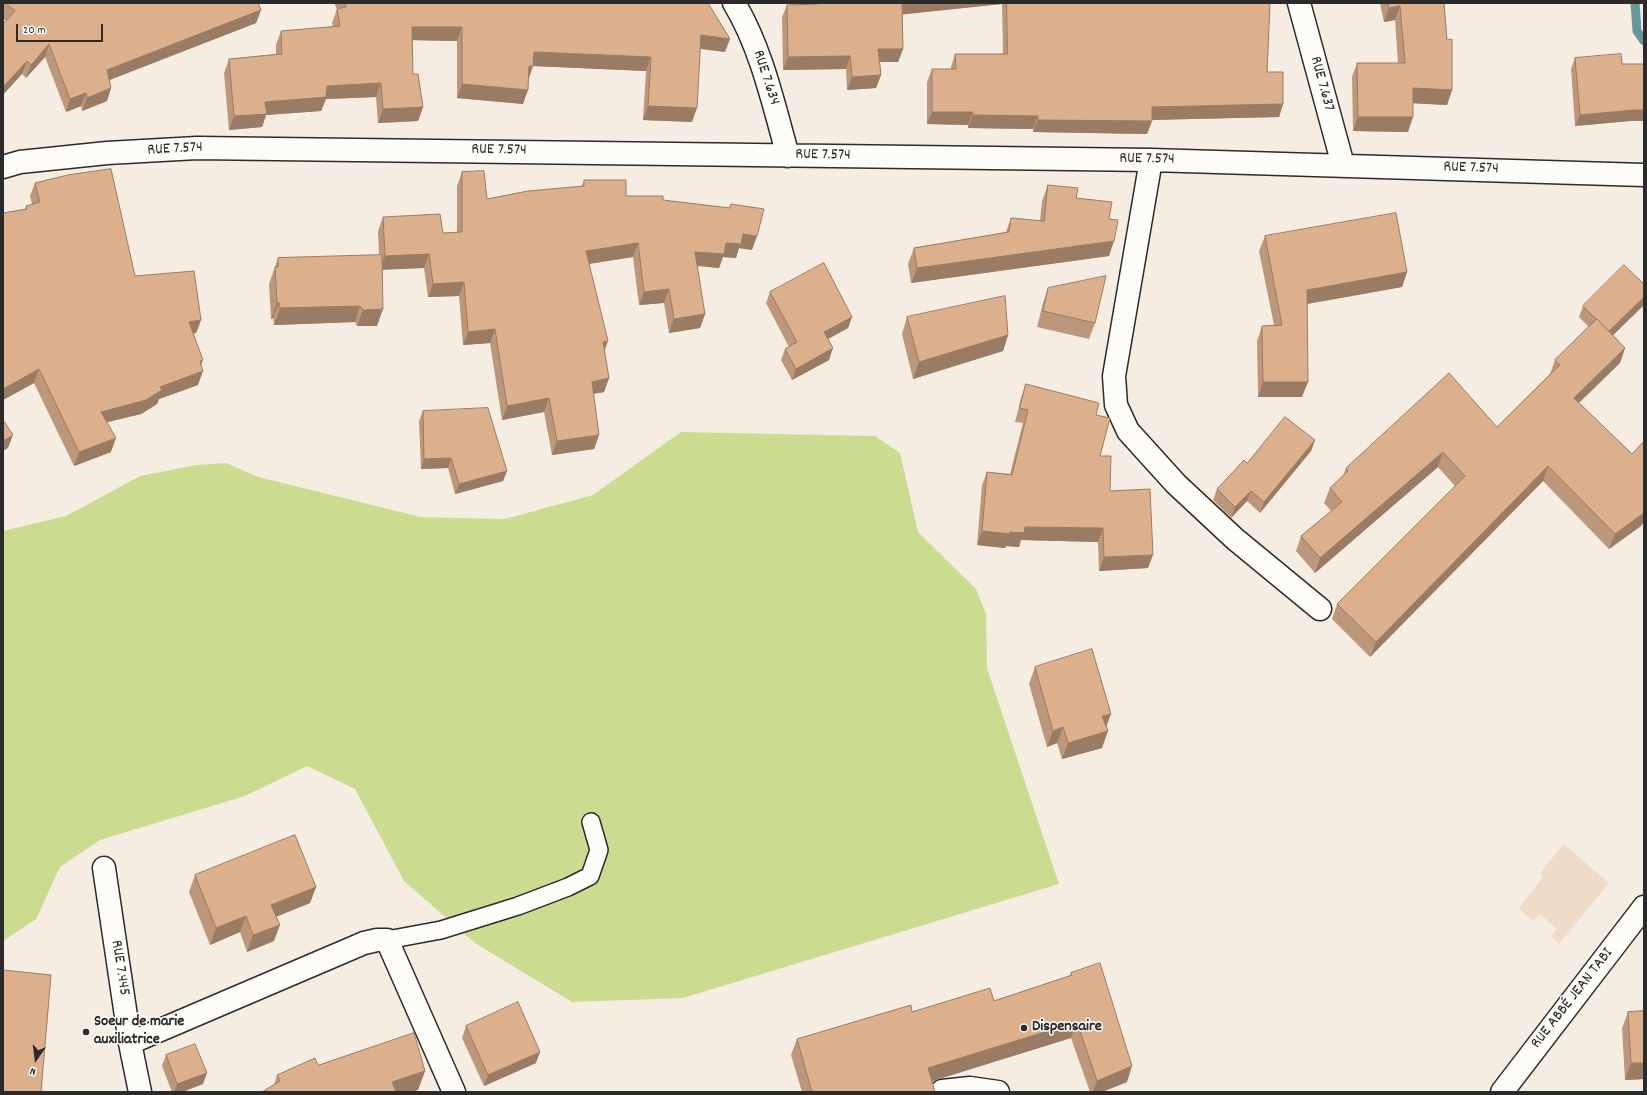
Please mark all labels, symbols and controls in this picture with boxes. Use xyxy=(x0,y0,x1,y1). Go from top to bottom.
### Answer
scale bar xyxy=(18,16,105,42)
text: 20 m xyxy=(23,22,46,39)
street label: RUE 7.634 xyxy=(747,48,783,108)
street label: RUE 7.637 xyxy=(1304,54,1338,114)
street label: RUE 7.574 xyxy=(147,139,203,161)
street label: RUE 7.574 xyxy=(471,141,527,161)
street label: RUE 7.574 xyxy=(795,146,851,166)
street label: RUE 7.574 xyxy=(1119,150,1175,170)
street label: RUE 7.574 xyxy=(1443,158,1499,180)
street label: RUE 7.445 xyxy=(105,939,133,997)
street label: RUE ABBÉ JEAN TABI xyxy=(1528,945,1618,1053)
place label: Soeur de marie auxiliatrice xyxy=(94,1013,184,1051)
place label: Dispensaire xyxy=(1032,1018,1102,1038)
marker: Dispensaire xyxy=(1019,1023,1029,1033)
marker: Soeur de marie auxiliatrice xyxy=(81,1027,91,1037)
north arrow xyxy=(16,1039,56,1079)
text: N xyxy=(29,1062,38,1079)

